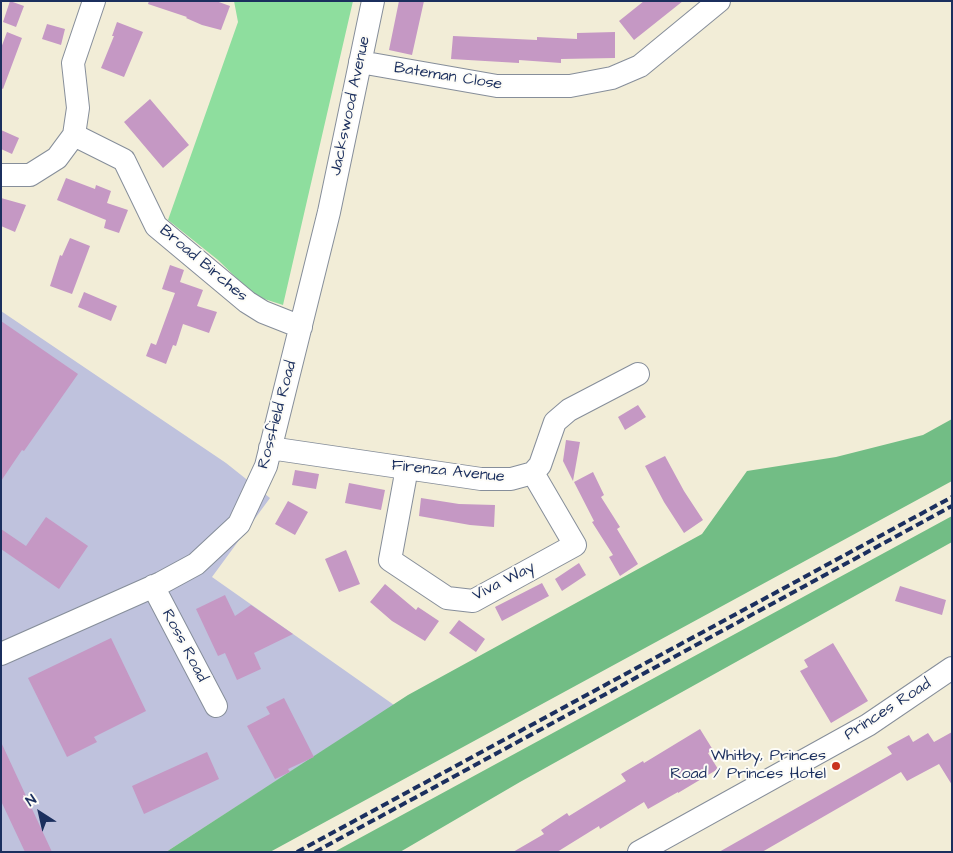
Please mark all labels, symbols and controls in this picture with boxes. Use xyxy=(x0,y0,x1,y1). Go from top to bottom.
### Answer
street label: Jackswood Avenue xyxy=(327,34,375,178)
street label: Bateman Close xyxy=(393,59,503,95)
street label: Broad Birches xyxy=(155,222,251,306)
street label: Rossfield Road xyxy=(254,359,302,471)
street label: Firenza Avenue xyxy=(391,457,505,487)
street label: Viva Way xyxy=(470,558,538,606)
street label: Ross Road xyxy=(157,606,211,686)
street label: Princes Road xyxy=(841,675,935,745)
place label: Whitby, Princes Road / Princes Hotel xyxy=(670,747,826,785)
marker: Whitby, Princes Road / Princes Hotel xyxy=(830,760,842,772)
north arrow xyxy=(15,788,65,838)
text: N xyxy=(22,790,41,811)

